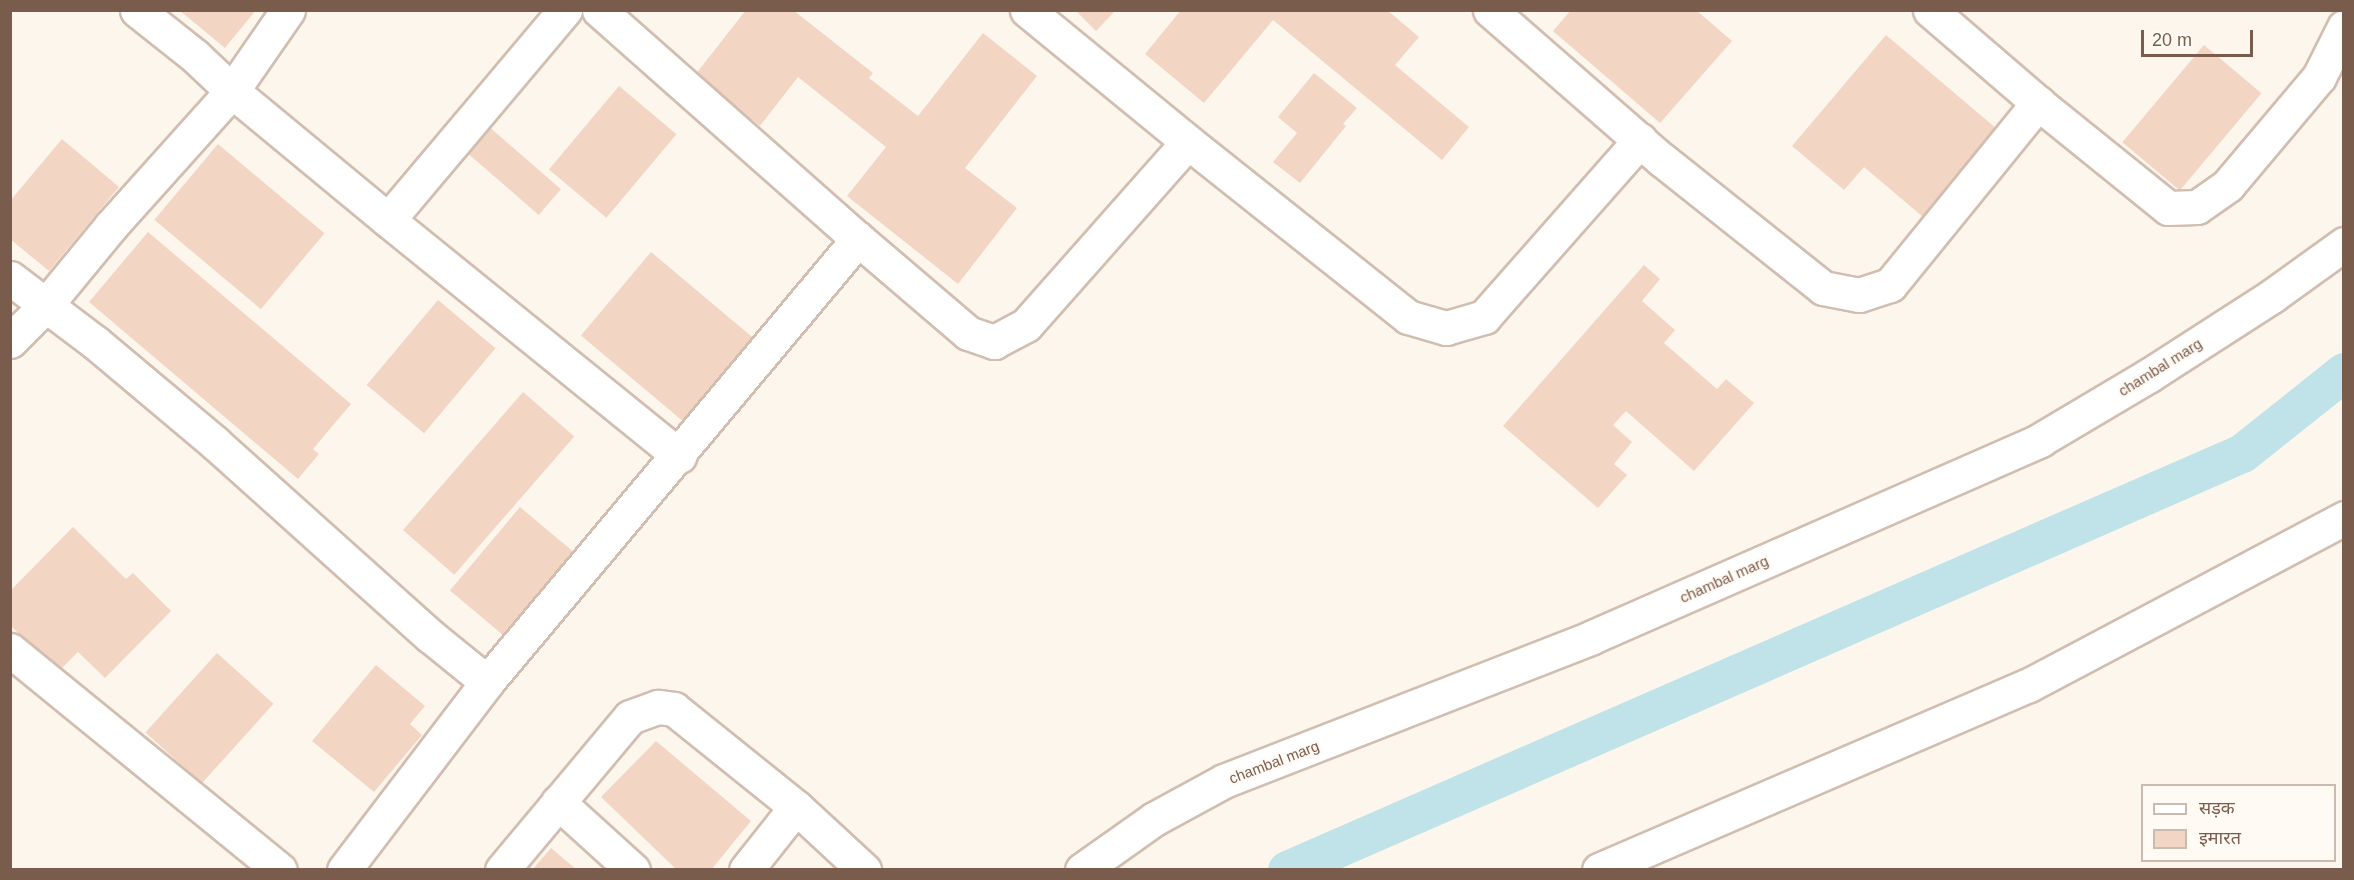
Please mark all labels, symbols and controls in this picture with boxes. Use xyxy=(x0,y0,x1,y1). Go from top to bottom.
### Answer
scale bar xyxy=(2144,18,2256,56)
text: 20 m xyxy=(2152,30,2192,50)
street label: chambal marg xyxy=(2115,334,2205,400)
street label: chambal marg xyxy=(1677,551,1771,607)
street label: chambal marg xyxy=(1226,737,1322,787)
legend xyxy=(2141,784,2336,862)
text: सड़क xyxy=(2199,798,2235,818)
text: इमारत xyxy=(2199,828,2241,848)

